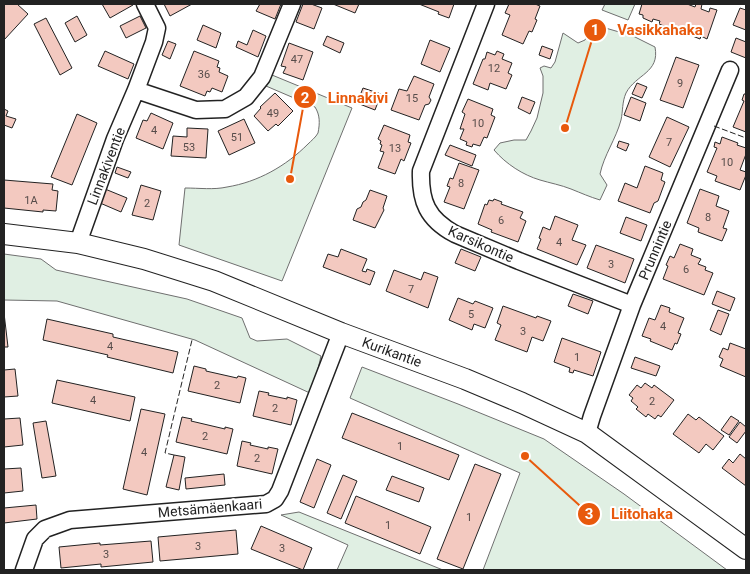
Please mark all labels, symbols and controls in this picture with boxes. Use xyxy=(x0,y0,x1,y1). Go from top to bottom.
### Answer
callout: Vasikkahaka xyxy=(582,15,713,45)
text: 1 xyxy=(591,21,599,39)
text: Vasikkahaka xyxy=(617,21,703,39)
house number: 47 xyxy=(291,53,303,66)
house number: 12 xyxy=(488,62,500,75)
house number: 36 xyxy=(198,68,210,81)
house number: 9 xyxy=(677,77,683,90)
callout: Linnakivi xyxy=(293,82,398,112)
text: 2 xyxy=(301,89,310,107)
text: Linnakivi xyxy=(328,89,388,107)
house number: 15 xyxy=(406,92,418,105)
house number: 49 xyxy=(267,107,279,120)
house number: 10 xyxy=(472,117,484,130)
house number: 4 xyxy=(151,124,157,137)
street label: Linnakiventie xyxy=(84,125,128,207)
house number: 51 xyxy=(231,131,243,144)
house number: 7 xyxy=(666,136,672,149)
house number: 53 xyxy=(183,141,195,154)
house number: 13 xyxy=(389,142,401,155)
house number: 10 xyxy=(721,156,733,169)
house number: 8 xyxy=(458,177,464,190)
house number: 1A xyxy=(24,194,39,207)
house number: 2 xyxy=(144,197,150,210)
house number: 8 xyxy=(705,211,711,224)
house number: 6 xyxy=(498,214,504,227)
street label: Prunnintie xyxy=(635,218,675,282)
street label: Karsikontie xyxy=(446,222,516,266)
house number: 4 xyxy=(556,236,562,249)
house number: 3 xyxy=(608,258,614,271)
house number: 6 xyxy=(683,263,689,276)
house number: 7 xyxy=(408,283,414,296)
house number: 5 xyxy=(468,308,474,321)
house number: 4 xyxy=(660,320,666,333)
house number: 3 xyxy=(520,325,526,338)
street label: Kurikantie xyxy=(360,334,424,370)
house number: 4 xyxy=(107,340,113,353)
house number: 1 xyxy=(574,351,580,364)
house number: 2 xyxy=(214,379,220,392)
house number: 4 xyxy=(90,394,96,407)
house number: 2 xyxy=(649,395,655,408)
house number: 2 xyxy=(272,402,278,415)
house number: 2 xyxy=(202,430,208,443)
house number: 1 xyxy=(397,440,403,453)
house number: 4 xyxy=(141,446,147,459)
house number: 2 xyxy=(254,452,260,465)
street label: Metsämäenkaari xyxy=(157,495,263,521)
callout: Liitohaka xyxy=(576,499,683,529)
text: 3 xyxy=(585,505,593,523)
text: Liitohaka xyxy=(611,505,673,523)
house number: 1 xyxy=(466,511,472,524)
house number: 1 xyxy=(385,519,391,532)
house number: 3 xyxy=(195,540,201,553)
house number: 3 xyxy=(279,542,285,555)
house number: 3 xyxy=(103,548,109,561)

